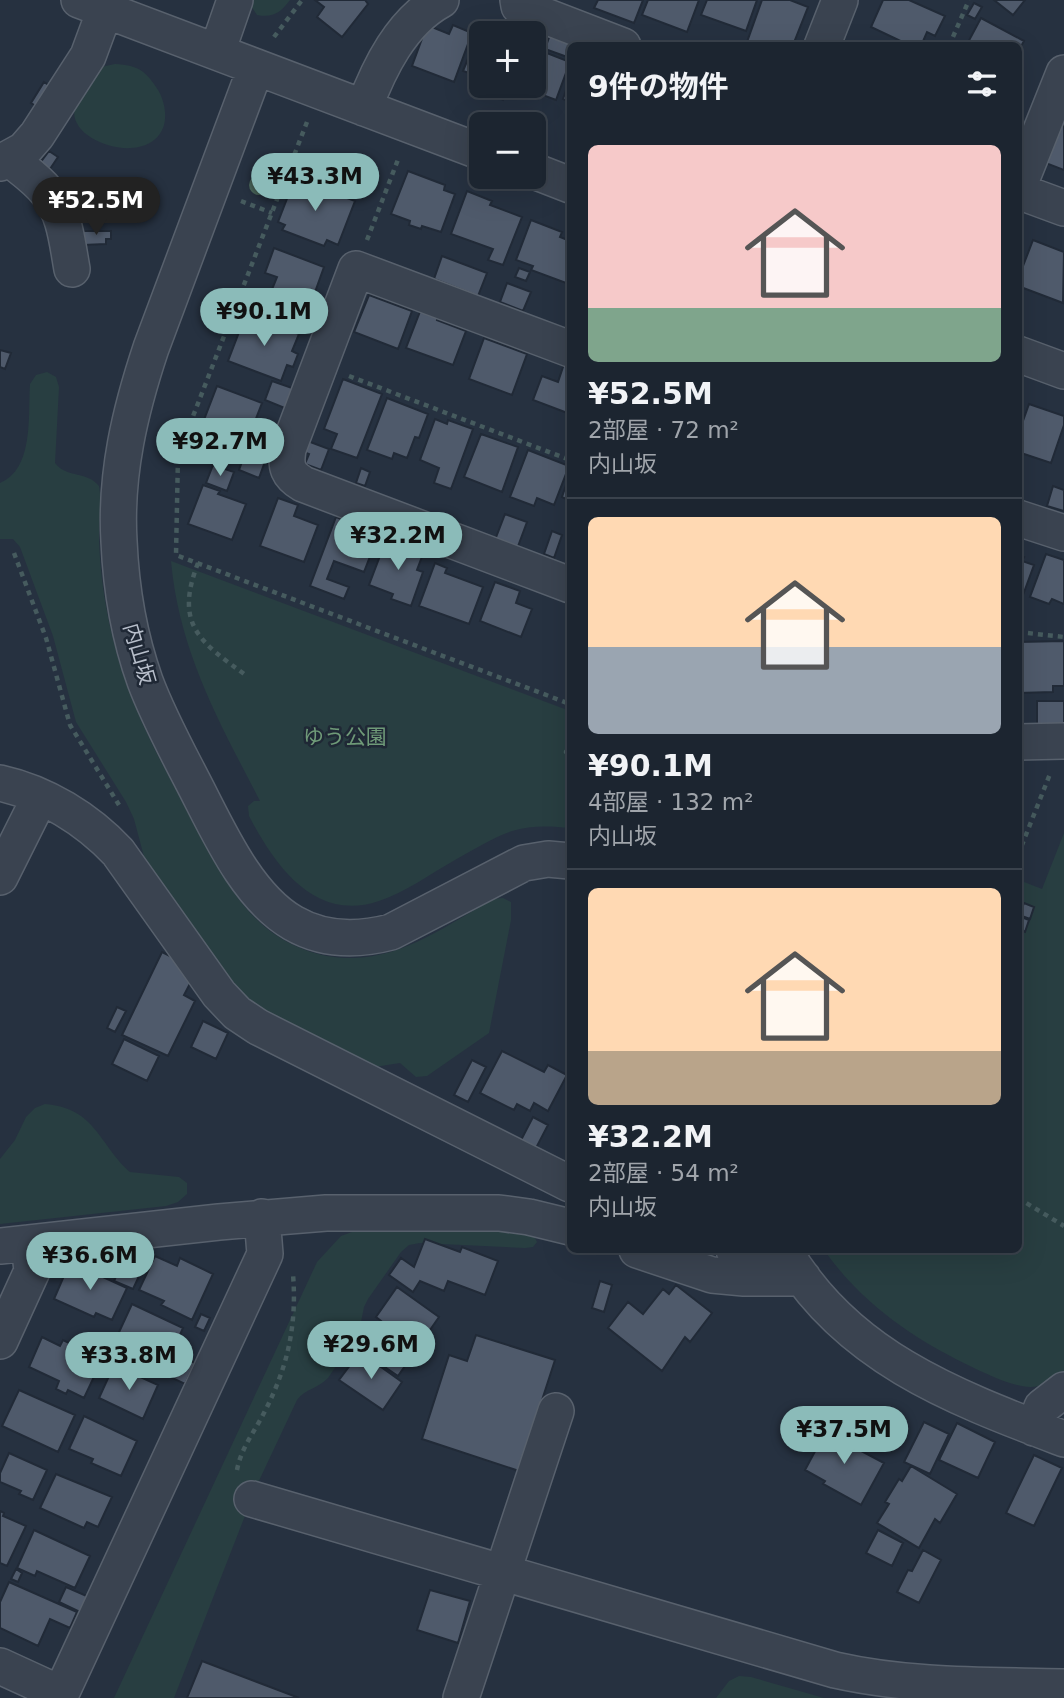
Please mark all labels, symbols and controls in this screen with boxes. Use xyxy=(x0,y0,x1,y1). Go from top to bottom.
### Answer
map controls xyxy=(469,21,546,189)
button: + xyxy=(469,21,546,98)
icon: filters xyxy=(963,65,1001,103)
text: 9件の物件 xyxy=(588,69,729,104)
button: − xyxy=(469,112,546,189)
pin: ¥43.3M xyxy=(258,154,372,213)
text: ¥43.3M xyxy=(267,163,363,189)
pin: ¥52.5M xyxy=(39,177,153,237)
text: ¥52.5M xyxy=(48,187,144,213)
icon: home xyxy=(732,190,858,316)
pin: ¥90.1M xyxy=(207,288,321,348)
text: ¥90.1M xyxy=(216,298,312,324)
text: ¥52.5M xyxy=(588,376,713,411)
text: 2部屋 · 72 m² xyxy=(588,417,739,443)
pin: ¥92.7M xyxy=(163,419,277,478)
text: ¥92.7M xyxy=(172,428,268,454)
text: 内山坂 xyxy=(588,451,657,477)
pin: ¥32.2M xyxy=(341,512,455,572)
text: ¥32.2M xyxy=(350,522,446,548)
icon: home xyxy=(732,562,858,688)
street label: 内山坂 xyxy=(119,620,159,688)
park label: ゆう公園 xyxy=(303,725,387,749)
text: ¥90.1M xyxy=(588,748,713,783)
text: 4部屋 · 132 m² xyxy=(588,789,753,815)
text: 内山坂 xyxy=(588,823,657,849)
icon: home xyxy=(732,933,858,1059)
text: ¥32.2M xyxy=(588,1119,713,1154)
text: 2部屋 · 54 m² xyxy=(588,1160,739,1186)
text: 内山坂 xyxy=(588,1194,657,1220)
pin: ¥36.6M xyxy=(33,1232,147,1292)
text: ¥36.6M xyxy=(42,1242,138,1268)
pin: ¥29.6M xyxy=(314,1322,428,1381)
text: ¥29.6M xyxy=(323,1331,419,1357)
pin: ¥33.8M xyxy=(72,1332,186,1392)
text: ¥33.8M xyxy=(81,1342,177,1368)
pin: ¥37.5M xyxy=(787,1406,901,1466)
text: ¥37.5M xyxy=(796,1416,892,1442)

